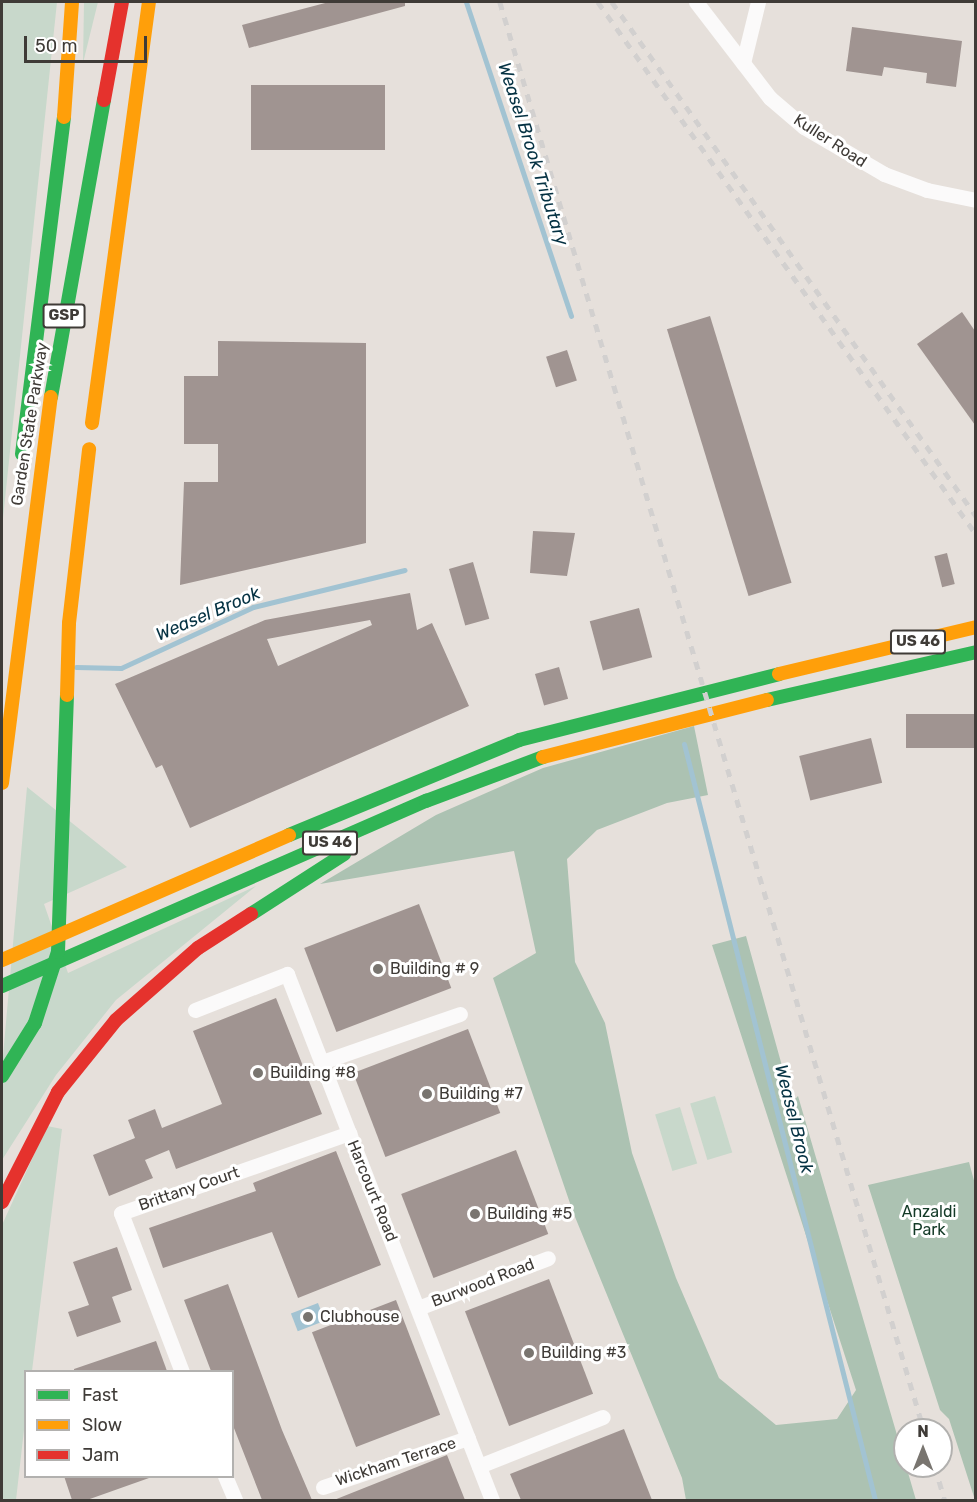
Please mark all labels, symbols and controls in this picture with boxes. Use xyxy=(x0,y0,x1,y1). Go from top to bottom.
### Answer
scale bar xyxy=(27,24,150,62)
text: 50 m xyxy=(35,35,78,57)
water label: Weasel Brook Tributary xyxy=(493,59,573,249)
street label: Kuller Road xyxy=(790,110,870,172)
road number: GSP xyxy=(42,304,86,328)
street label: Garden State Parkway xyxy=(8,341,52,507)
water label: Weasel Brook xyxy=(153,582,263,646)
road number: US 46 xyxy=(890,630,946,654)
road number: US 46 xyxy=(302,831,358,855)
place label: Building # 9 xyxy=(390,959,479,979)
marker: Building # 9 xyxy=(371,962,385,976)
water label: Weasel Brook xyxy=(770,1062,818,1176)
place label: Building #8 xyxy=(270,1063,356,1083)
marker: Building #8 xyxy=(251,1066,265,1080)
place label: Building #7 xyxy=(439,1084,523,1104)
marker: Building #7 xyxy=(420,1087,434,1101)
street label: Harcourt Road xyxy=(343,1137,401,1245)
street label: Brittany Court xyxy=(136,1163,242,1215)
park label: Anzaldi Park xyxy=(902,1202,956,1240)
place label: Building #5 xyxy=(487,1204,572,1224)
marker: Building #5 xyxy=(468,1207,482,1221)
street label: Burwood Road xyxy=(429,1255,537,1311)
place label: Clubhouse xyxy=(320,1307,399,1327)
marker: Clubhouse xyxy=(301,1310,315,1324)
place label: Building #3 xyxy=(541,1343,626,1363)
marker: Building #3 xyxy=(522,1346,536,1360)
legend xyxy=(24,1370,234,1478)
text: Fast xyxy=(82,1384,118,1406)
text: Slow xyxy=(82,1414,122,1436)
north arrow xyxy=(893,1418,953,1478)
text: N xyxy=(917,1422,929,1441)
street label: Wickham Terrace xyxy=(333,1433,459,1491)
text: Jam xyxy=(82,1444,119,1466)

